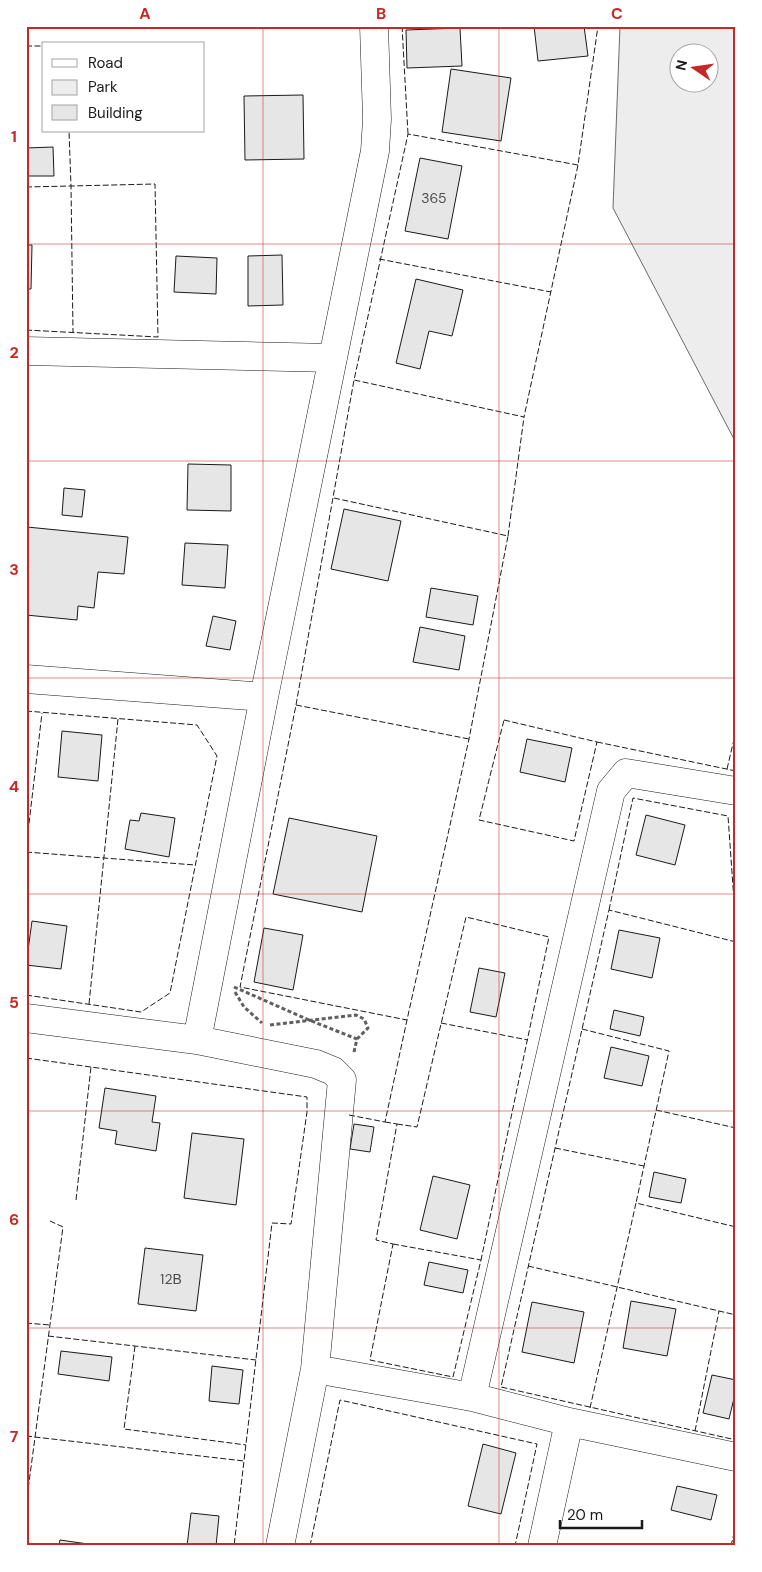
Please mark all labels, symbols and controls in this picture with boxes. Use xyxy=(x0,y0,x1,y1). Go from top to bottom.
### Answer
text: A xyxy=(139,3,151,24)
text: B xyxy=(376,3,386,24)
text: C xyxy=(611,3,623,24)
legend xyxy=(42,42,205,132)
north arrow xyxy=(670,42,720,92)
text: Road xyxy=(88,53,123,73)
text: N xyxy=(671,58,691,72)
text: Park xyxy=(88,77,118,97)
text: Building xyxy=(88,103,143,123)
text: 1 xyxy=(11,126,17,147)
house number: 365 xyxy=(421,189,447,207)
text: 2 xyxy=(9,342,19,363)
text: 3 xyxy=(9,559,19,580)
text: 4 xyxy=(9,776,19,797)
text: 5 xyxy=(9,992,19,1013)
text: 6 xyxy=(9,1209,19,1230)
house number: 12В xyxy=(160,1270,182,1288)
text: 7 xyxy=(10,1426,19,1447)
scale bar xyxy=(560,1497,642,1529)
text: 20 m xyxy=(567,1505,603,1525)

